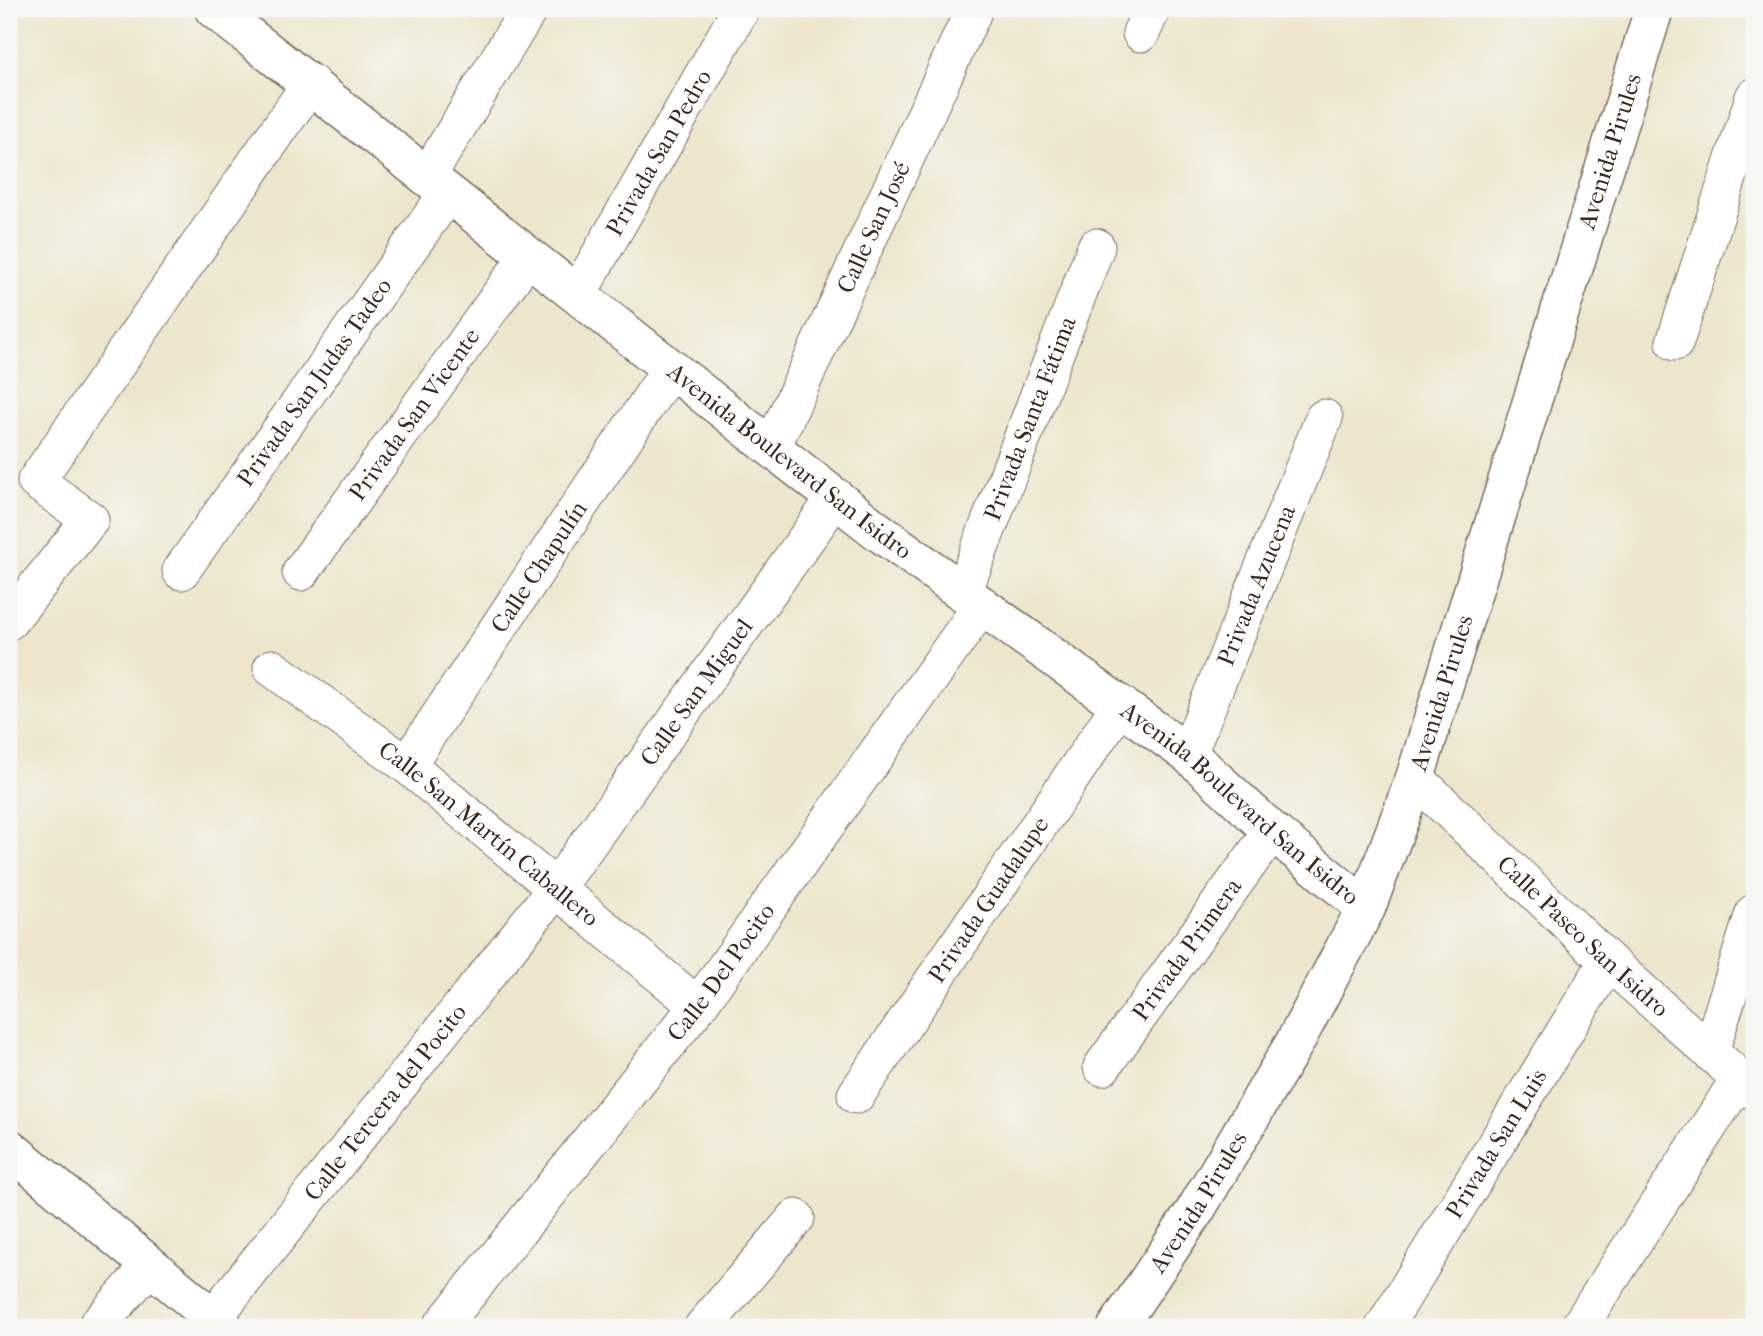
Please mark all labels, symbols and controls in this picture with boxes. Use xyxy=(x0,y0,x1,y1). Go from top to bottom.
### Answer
street label: Privada San Pedro xyxy=(600,64,717,241)
street label: Avenida Pirules xyxy=(1572,70,1647,233)
street label: Calle San José xyxy=(831,157,916,297)
street label: Privada San Judas Tadeo xyxy=(231,273,398,492)
street label: Privada Santa Fátima xyxy=(978,312,1082,524)
street label: Privada San Vicente xyxy=(343,323,486,506)
street label: Avenida Boulevard San Isidro xyxy=(661,357,917,565)
street label: Calle Chapulín xyxy=(485,496,593,638)
street label: Privada Azucena xyxy=(1211,500,1302,670)
street label: Avenida Pirules xyxy=(1404,611,1479,775)
street label: Calle San Miguel xyxy=(634,613,759,771)
street label: Avenida Boulevard San Isidro xyxy=(1114,696,1365,911)
street label: Calle San Martín Caballero xyxy=(373,735,605,932)
street label: Privada Guadalupe xyxy=(922,811,1055,988)
street label: Calle Paseo San Isidro xyxy=(1492,850,1675,1023)
street label: Privada Primera xyxy=(1126,872,1248,1026)
street label: Calle Del Pocito xyxy=(661,898,780,1047)
street label: Calle Tercera del Pocito xyxy=(298,998,472,1206)
street label: Privada San Luis xyxy=(1440,1064,1553,1224)
street label: Avenida Pirules xyxy=(1143,1126,1253,1279)

